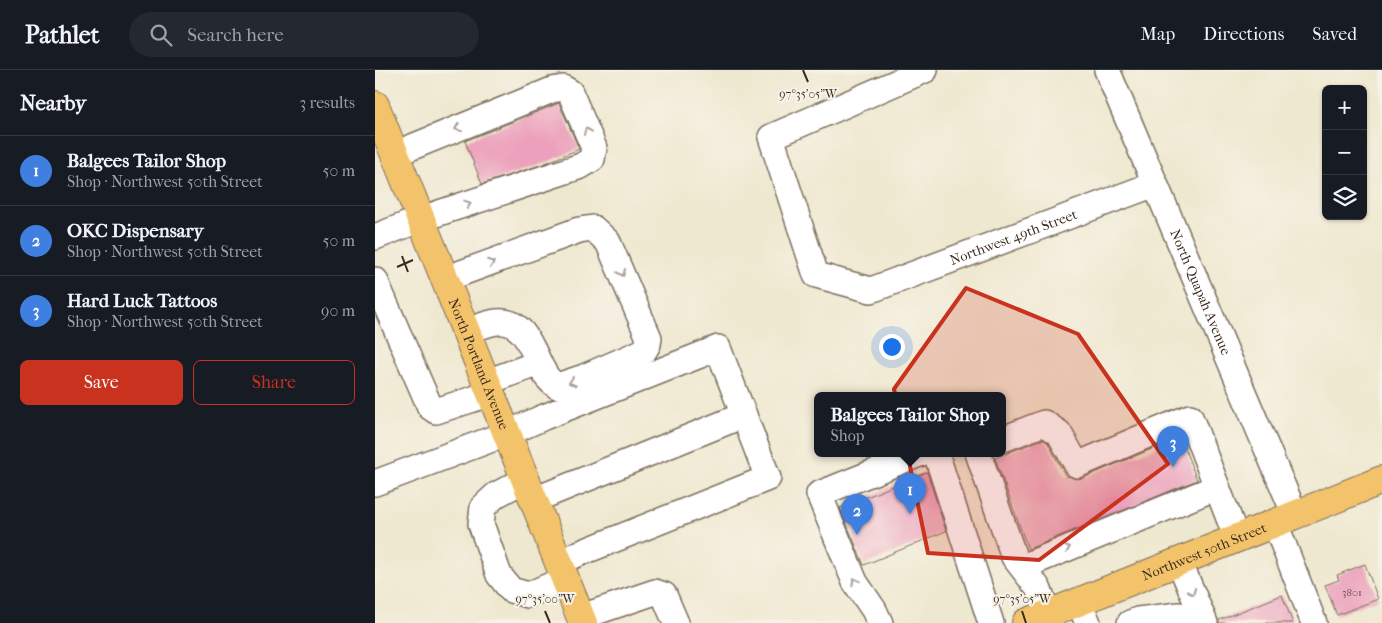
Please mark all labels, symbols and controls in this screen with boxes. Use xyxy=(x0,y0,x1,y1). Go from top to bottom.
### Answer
search box xyxy=(129,12,479,57)
text: Pathlet xyxy=(25,21,99,49)
icon: search xyxy=(147,21,175,49)
text: Search here xyxy=(187,24,284,46)
text: Map xyxy=(1141,24,1175,45)
text: Directions xyxy=(1203,24,1284,45)
text: Saved xyxy=(1312,24,1357,45)
map controls xyxy=(1322,85,1367,220)
button: + xyxy=(1322,85,1367,130)
text: 97°35'05"W xyxy=(779,87,838,101)
text: Nearby xyxy=(20,91,86,115)
text: 3 results xyxy=(299,93,355,112)
one-way arrow xyxy=(454,122,463,132)
one-way arrow xyxy=(582,127,593,136)
button: − xyxy=(1322,130,1367,175)
text: Balgees Tailor Shop xyxy=(67,150,226,172)
text: 1 xyxy=(33,161,39,180)
text: 50 m xyxy=(323,161,355,180)
text: Shop · Northwest 50th Street xyxy=(67,172,263,191)
button: layers xyxy=(1322,175,1367,220)
one-way arrow xyxy=(463,199,471,209)
street label: Northwest 49th Street xyxy=(947,205,1079,268)
text: OKC Dispensary xyxy=(67,220,204,242)
street label: North Quapah Avenue xyxy=(1167,227,1235,357)
text: 2 xyxy=(32,231,40,250)
text: 50 m xyxy=(323,231,355,250)
text: Shop · Northwest 50th Street xyxy=(67,242,263,261)
one-way arrow xyxy=(487,259,495,269)
one-way arrow xyxy=(616,268,627,277)
text: Hard Luck Tattoos xyxy=(67,290,217,312)
street label: North Portland Avenue xyxy=(445,296,513,432)
text: 3 xyxy=(33,301,39,320)
text: 90 m xyxy=(321,301,355,320)
text: Shop · Northwest 50th Street xyxy=(67,312,263,331)
your location xyxy=(879,334,905,360)
button: Save xyxy=(20,360,183,405)
button: Share xyxy=(193,360,355,405)
one-way arrow xyxy=(568,376,577,386)
popup xyxy=(814,392,1006,457)
text: Balgees Tailor Shop xyxy=(830,404,990,426)
text: Shop xyxy=(830,426,864,445)
pin: 3 xyxy=(1157,426,1189,467)
pin: 1 xyxy=(894,473,926,514)
pin: 2 xyxy=(841,494,873,535)
street label: Northwest 50th Street xyxy=(1139,519,1269,584)
one-way arrow xyxy=(1062,544,1071,555)
one-way arrow xyxy=(851,578,861,587)
house number: 3801 xyxy=(1342,586,1362,599)
one-way arrow xyxy=(1186,587,1196,596)
text: 97°35'00"W xyxy=(516,592,576,606)
text: 97°35'05"W xyxy=(993,592,1052,606)

